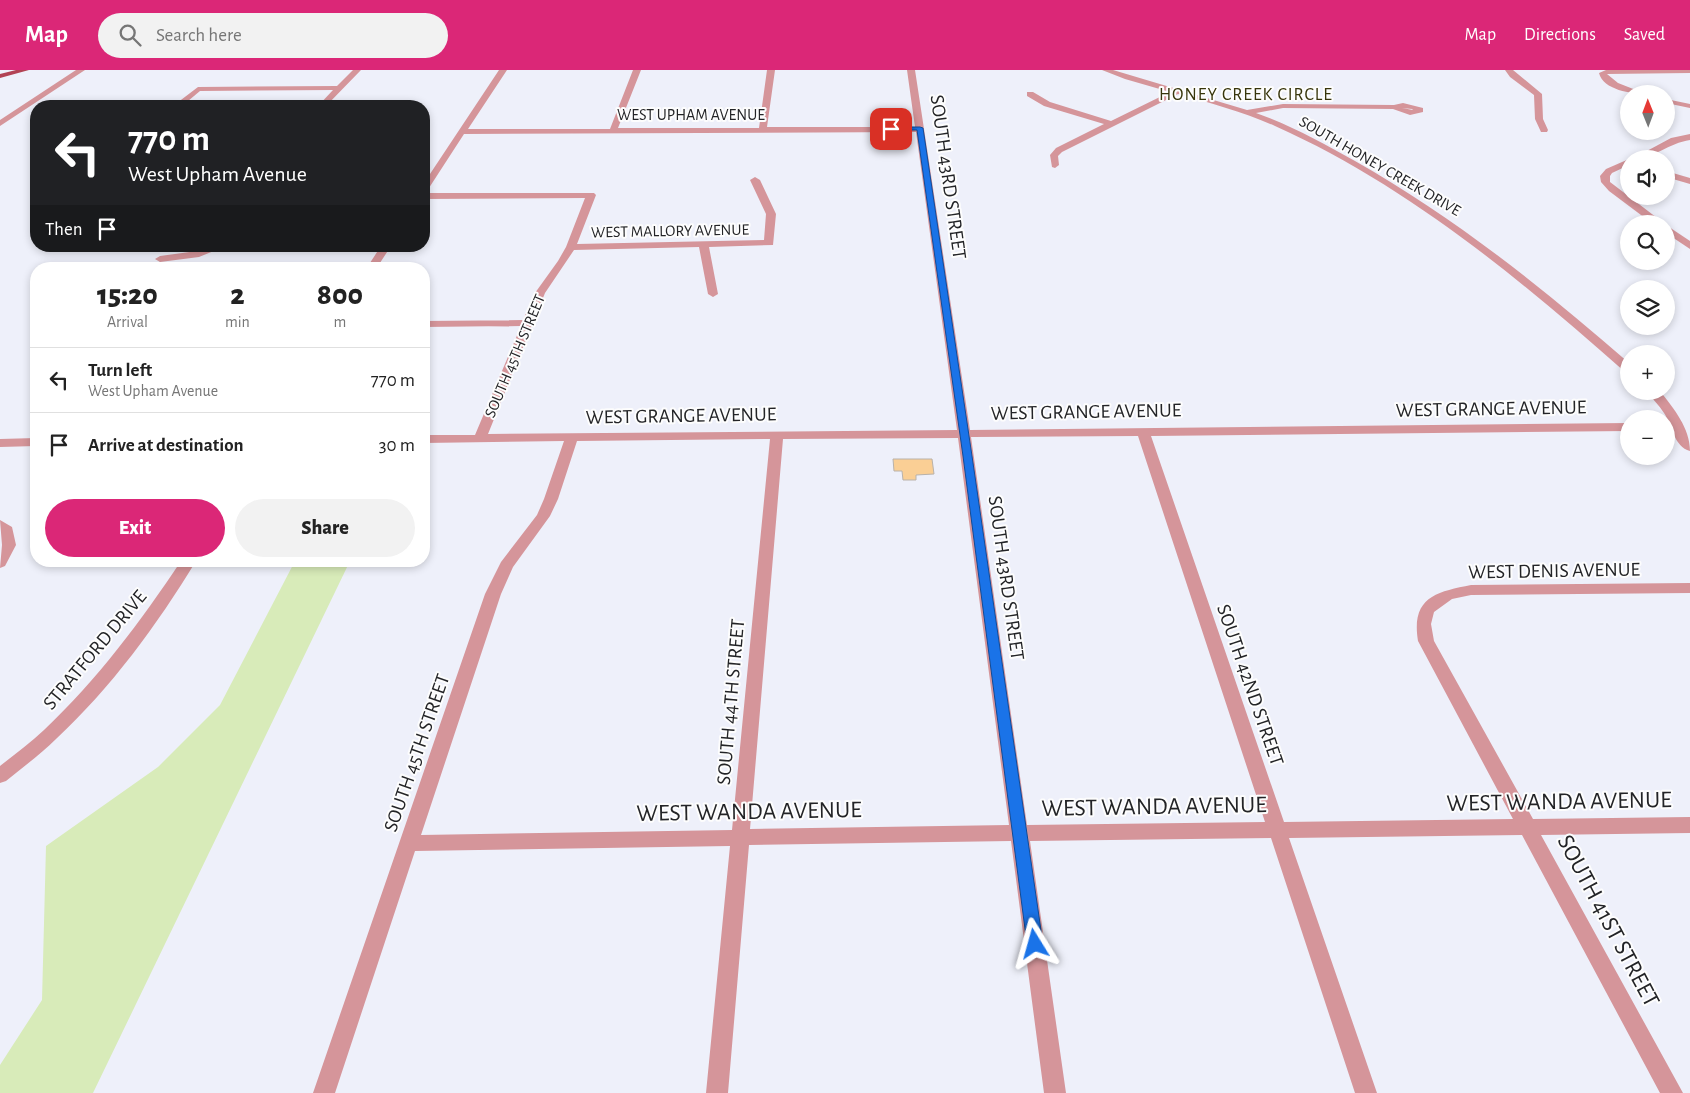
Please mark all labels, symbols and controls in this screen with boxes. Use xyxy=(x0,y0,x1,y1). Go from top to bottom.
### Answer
search box xyxy=(98,13,448,58)
icon: search xyxy=(116,21,144,49)
text: Map xyxy=(25,23,68,47)
text: Search here xyxy=(156,26,242,45)
text: Map xyxy=(1465,26,1496,44)
text: Directions xyxy=(1524,26,1596,44)
text: Saved xyxy=(1624,26,1665,44)
north arrow xyxy=(1620,85,1675,140)
map controls xyxy=(1620,85,1675,465)
district label: HONEY CREEK CIRCLE xyxy=(1159,86,1333,104)
street label: SOUTH 43RD STREET xyxy=(927,94,969,261)
street label: WEST UPHAM AVENUE xyxy=(617,107,765,123)
pin xyxy=(870,108,912,150)
street label: SOUTH HONEY CREEK DRIVE xyxy=(1296,113,1464,219)
icon: arrive xyxy=(877,115,905,143)
icon: left xyxy=(45,120,110,185)
text: 770 m xyxy=(128,122,210,157)
button: sound xyxy=(1620,150,1675,205)
text: West Upham Avenue xyxy=(128,163,307,185)
icon: arrive xyxy=(93,215,121,243)
button: search xyxy=(1620,215,1675,270)
text: Then xyxy=(45,220,83,239)
street label: WEST MALLORY AVENUE xyxy=(591,222,750,240)
text: 15:20 xyxy=(97,280,158,310)
text: 2 xyxy=(230,280,245,310)
text: 800 xyxy=(317,280,363,310)
button: layers xyxy=(1620,280,1675,335)
street label: SOUTH 45TH STREET xyxy=(482,292,548,420)
text: Arrival xyxy=(107,314,148,330)
text: min xyxy=(225,314,250,330)
text: m xyxy=(333,314,346,330)
button: + xyxy=(1620,345,1675,400)
text: Turn left xyxy=(88,361,152,380)
icon: left xyxy=(45,366,73,394)
text: 770 m xyxy=(371,371,415,390)
text: West Upham Avenue xyxy=(88,383,218,399)
street label: WEST GRANGE AVENUE xyxy=(1396,397,1587,421)
street label: WEST GRANGE AVENUE xyxy=(991,400,1182,424)
street label: WEST GRANGE AVENUE xyxy=(586,404,777,428)
button: − xyxy=(1620,410,1675,465)
icon: arrive xyxy=(45,431,73,459)
text: Arrive at destination xyxy=(88,436,244,455)
text: 30 m xyxy=(379,436,415,455)
street label: SOUTH 43RD STREET xyxy=(985,495,1027,662)
button: Exit xyxy=(45,499,225,557)
button: Share xyxy=(235,499,415,557)
street label: WEST DENIS AVENUE xyxy=(1468,559,1640,582)
street label: STRATFORD DRIVE xyxy=(39,586,151,713)
street label: SOUTH 42ND STREET xyxy=(1213,602,1287,768)
street label: SOUTH 44TH STREET xyxy=(714,618,748,786)
street label: SOUTH 45TH STREET xyxy=(381,671,453,834)
street label: WEST WANDA AVENUE xyxy=(1446,788,1672,816)
street label: WEST WANDA AVENUE xyxy=(1041,793,1267,821)
street label: WEST WANDA AVENUE xyxy=(636,798,862,826)
street label: SOUTH 41ST STREET xyxy=(1553,831,1664,1011)
position arrow xyxy=(1008,917,1060,969)

